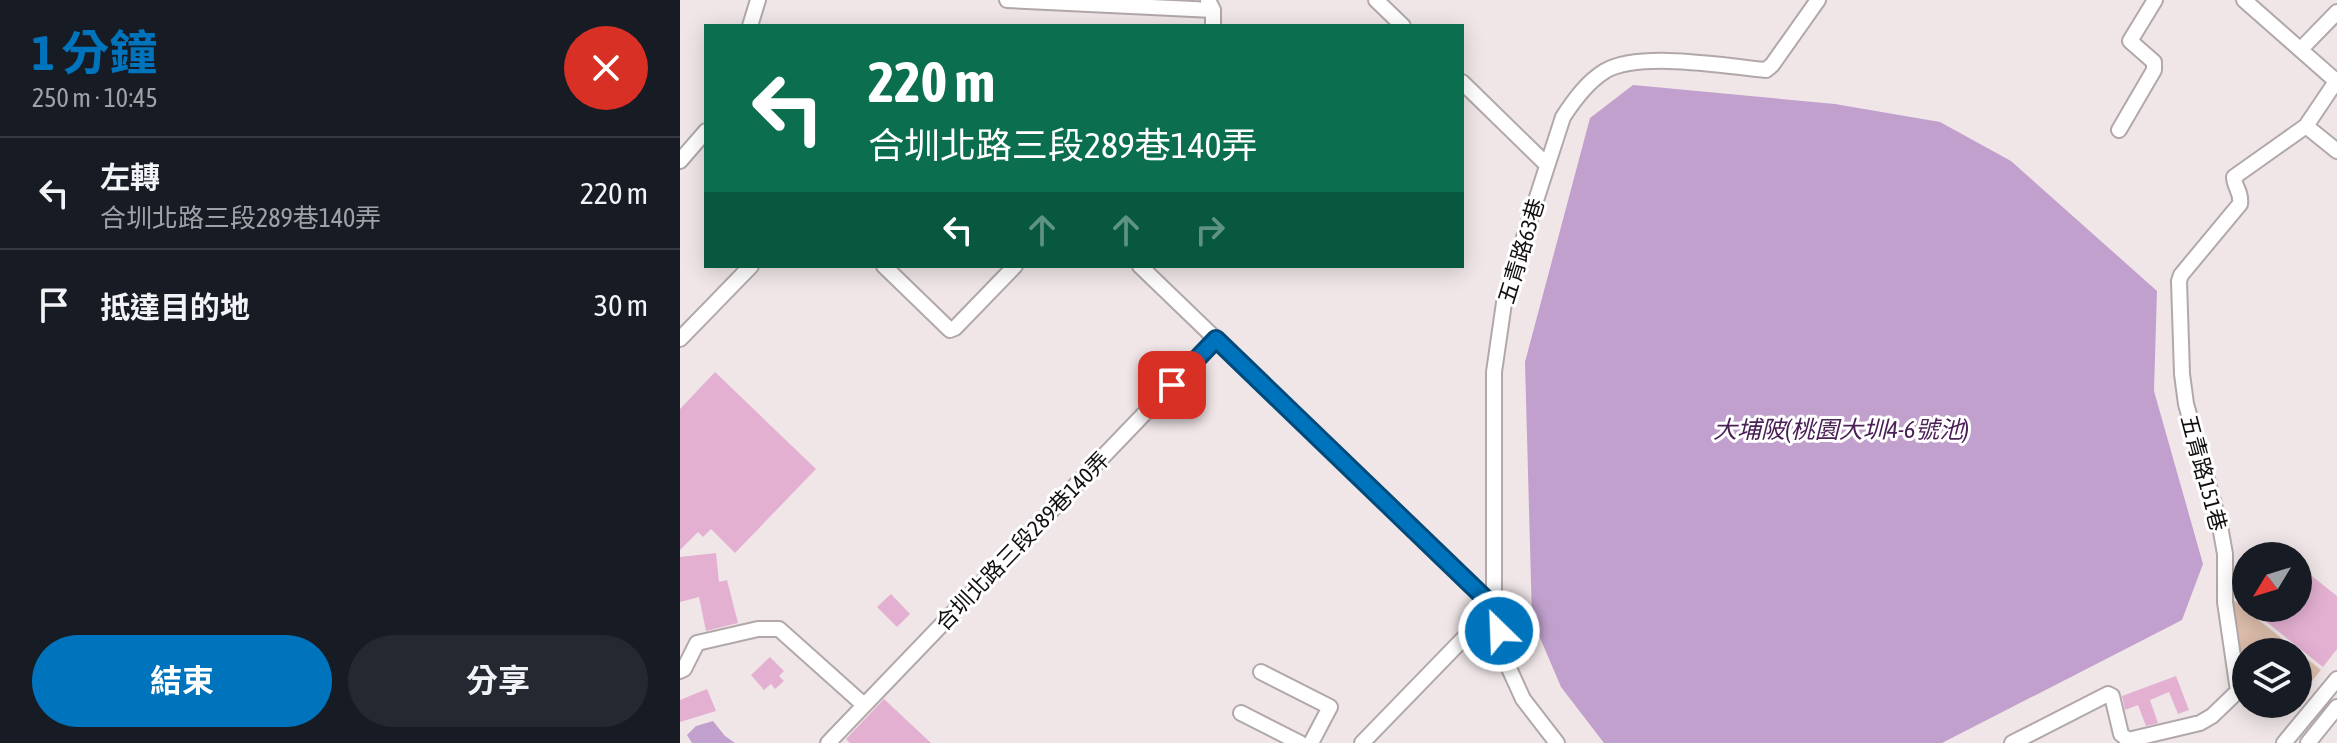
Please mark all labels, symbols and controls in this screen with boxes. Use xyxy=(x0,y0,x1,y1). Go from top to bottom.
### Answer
text: 1 分鐘 xyxy=(32,25,157,80)
button: close xyxy=(564,26,648,110)
text: 220 m xyxy=(868,50,995,114)
icon: left xyxy=(736,56,840,160)
text: 250 m · 10:45 xyxy=(32,83,158,113)
text: 合圳北路三段289巷140弄 xyxy=(868,124,1258,166)
text: 左轉 xyxy=(100,160,160,194)
icon: left xyxy=(32,171,76,215)
text: 220 m xyxy=(580,176,648,210)
street label: 五青路63巷 xyxy=(1493,195,1549,307)
text: 合圳北路三段289巷140弄 xyxy=(100,203,381,233)
icon: left xyxy=(936,208,980,252)
icon: ahead xyxy=(1020,208,1064,252)
icon: ahead xyxy=(1104,208,1148,252)
icon: right xyxy=(1188,208,1232,252)
icon: arrive xyxy=(32,283,76,327)
text: 30 m xyxy=(594,288,648,322)
text: 抵達目的地 xyxy=(100,290,250,324)
pin xyxy=(1138,351,1206,419)
icon: arrive xyxy=(1150,363,1194,407)
street label: 五青路151巷 xyxy=(2176,412,2232,534)
water label: 大埔陂(桃園大圳4-6號池) xyxy=(1713,416,1969,443)
street label: 合圳北路三段289巷140弄 xyxy=(930,446,1114,636)
north arrow xyxy=(2232,542,2312,622)
map controls xyxy=(2232,542,2312,718)
position arrow xyxy=(1457,589,1541,673)
button: 結束 xyxy=(32,635,332,727)
button: 分享 xyxy=(348,635,648,727)
button: layers xyxy=(2232,638,2312,718)

